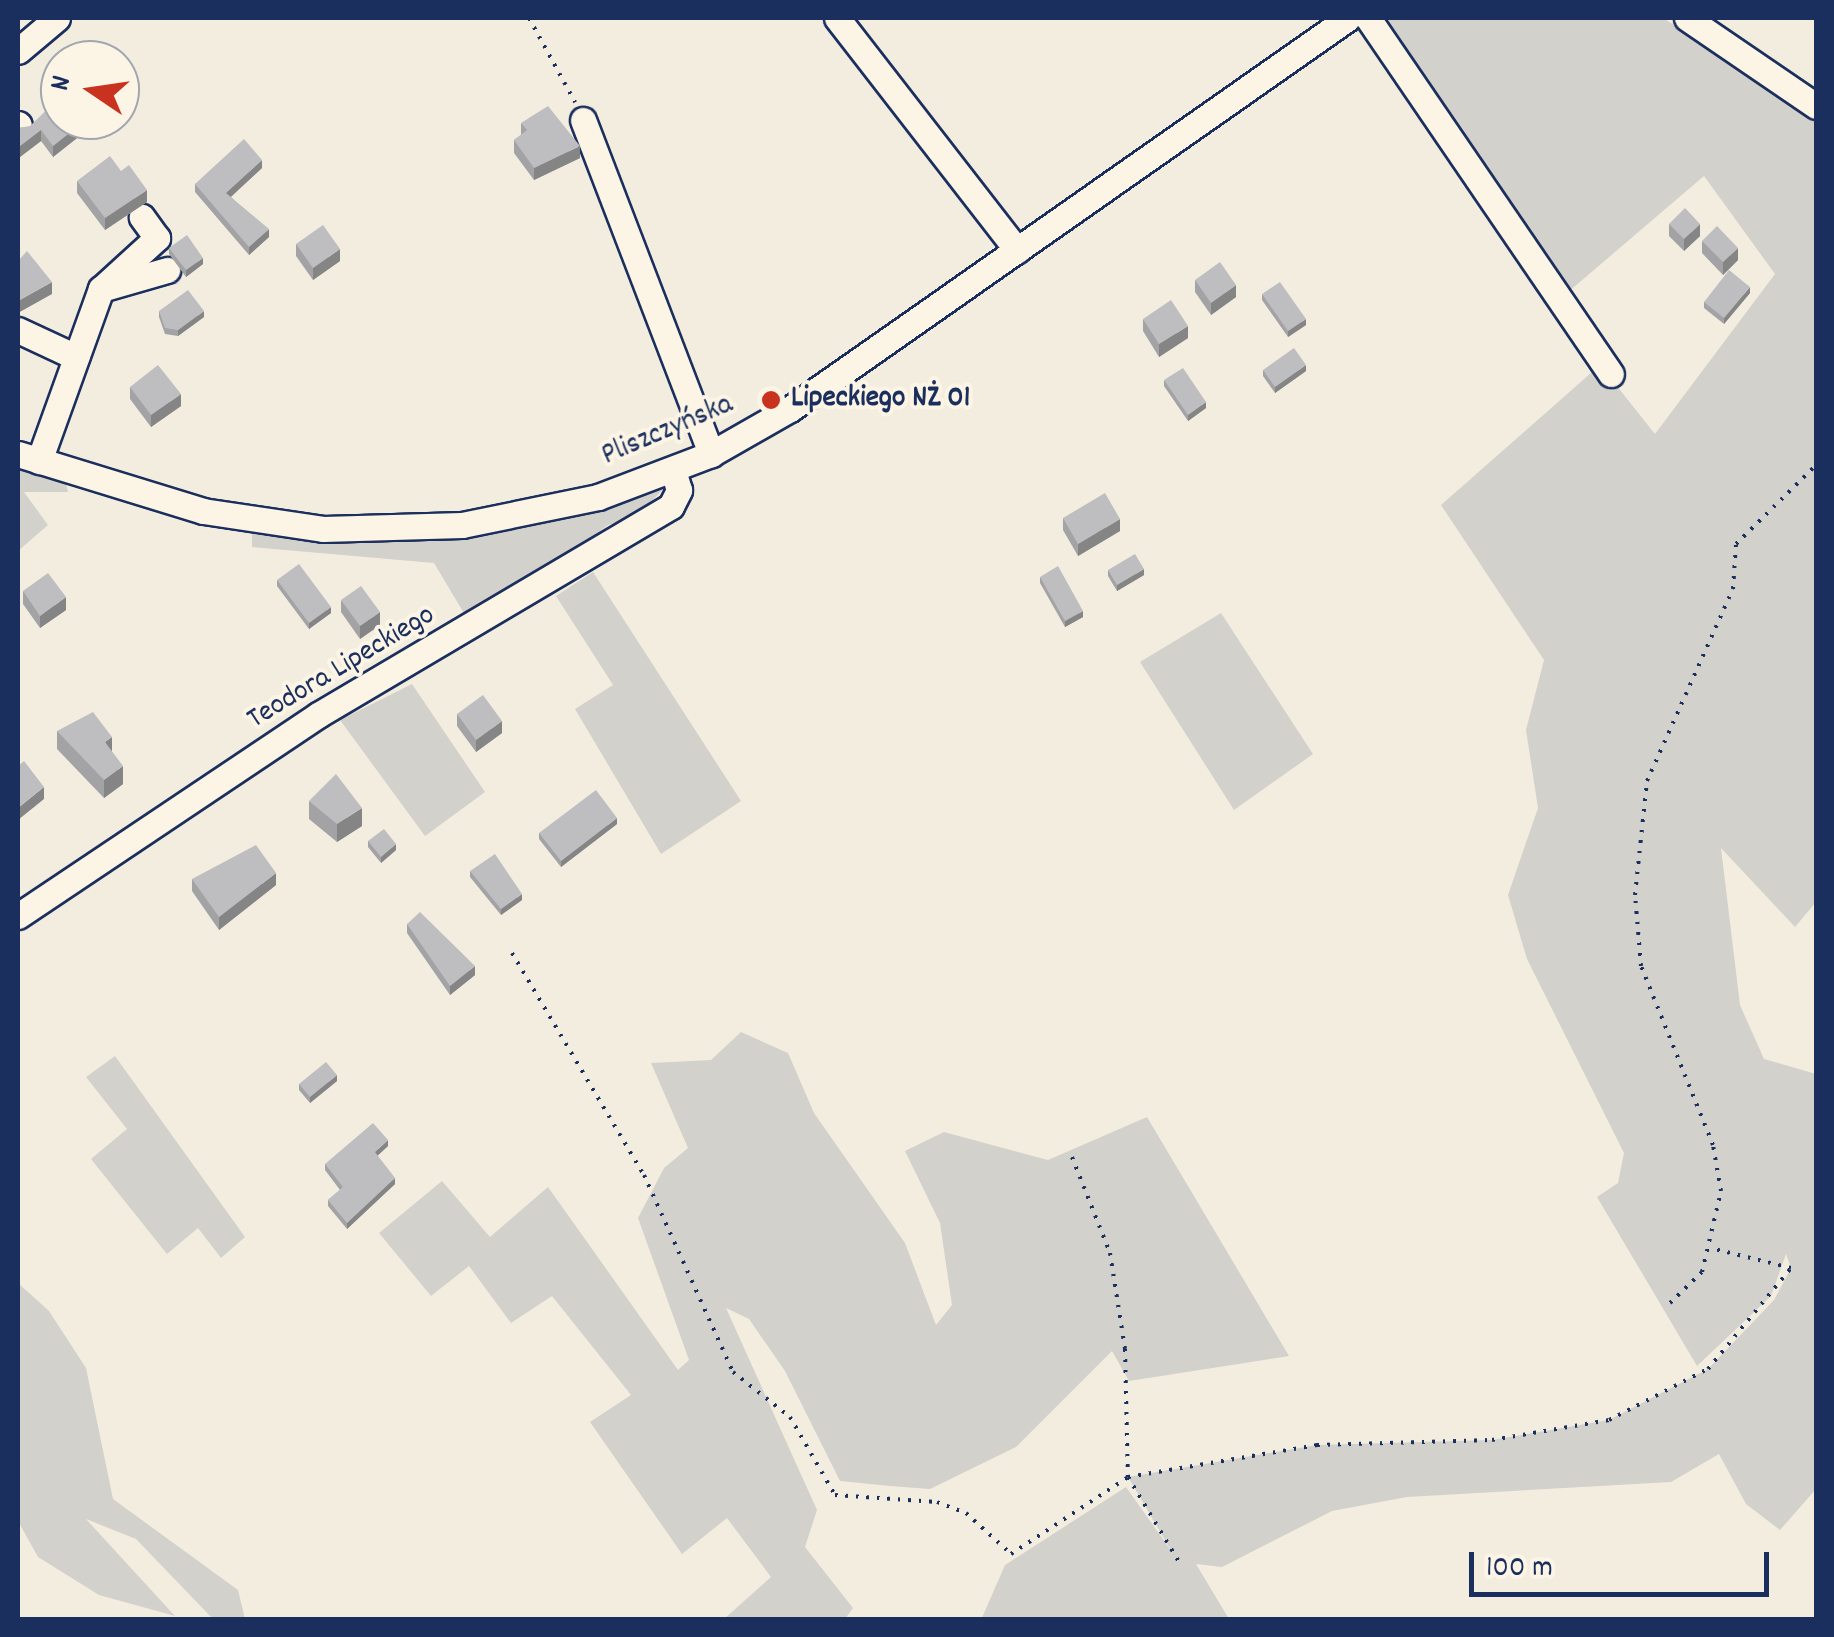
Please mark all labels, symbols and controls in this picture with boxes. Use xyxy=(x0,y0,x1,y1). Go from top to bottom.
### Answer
north arrow xyxy=(40,40,140,140)
text: N xyxy=(42,72,84,95)
place label: Lipeckiego NŻ 01 xyxy=(791,382,970,418)
street label: Pliszczyńska xyxy=(597,388,739,476)
marker: Lipeckiego NŻ 01 xyxy=(760,389,782,411)
street label: Teodora Lipeckiego xyxy=(242,599,442,739)
scale bar xyxy=(1474,1532,1774,1594)
text: 100 m xyxy=(1486,1548,1553,1591)

